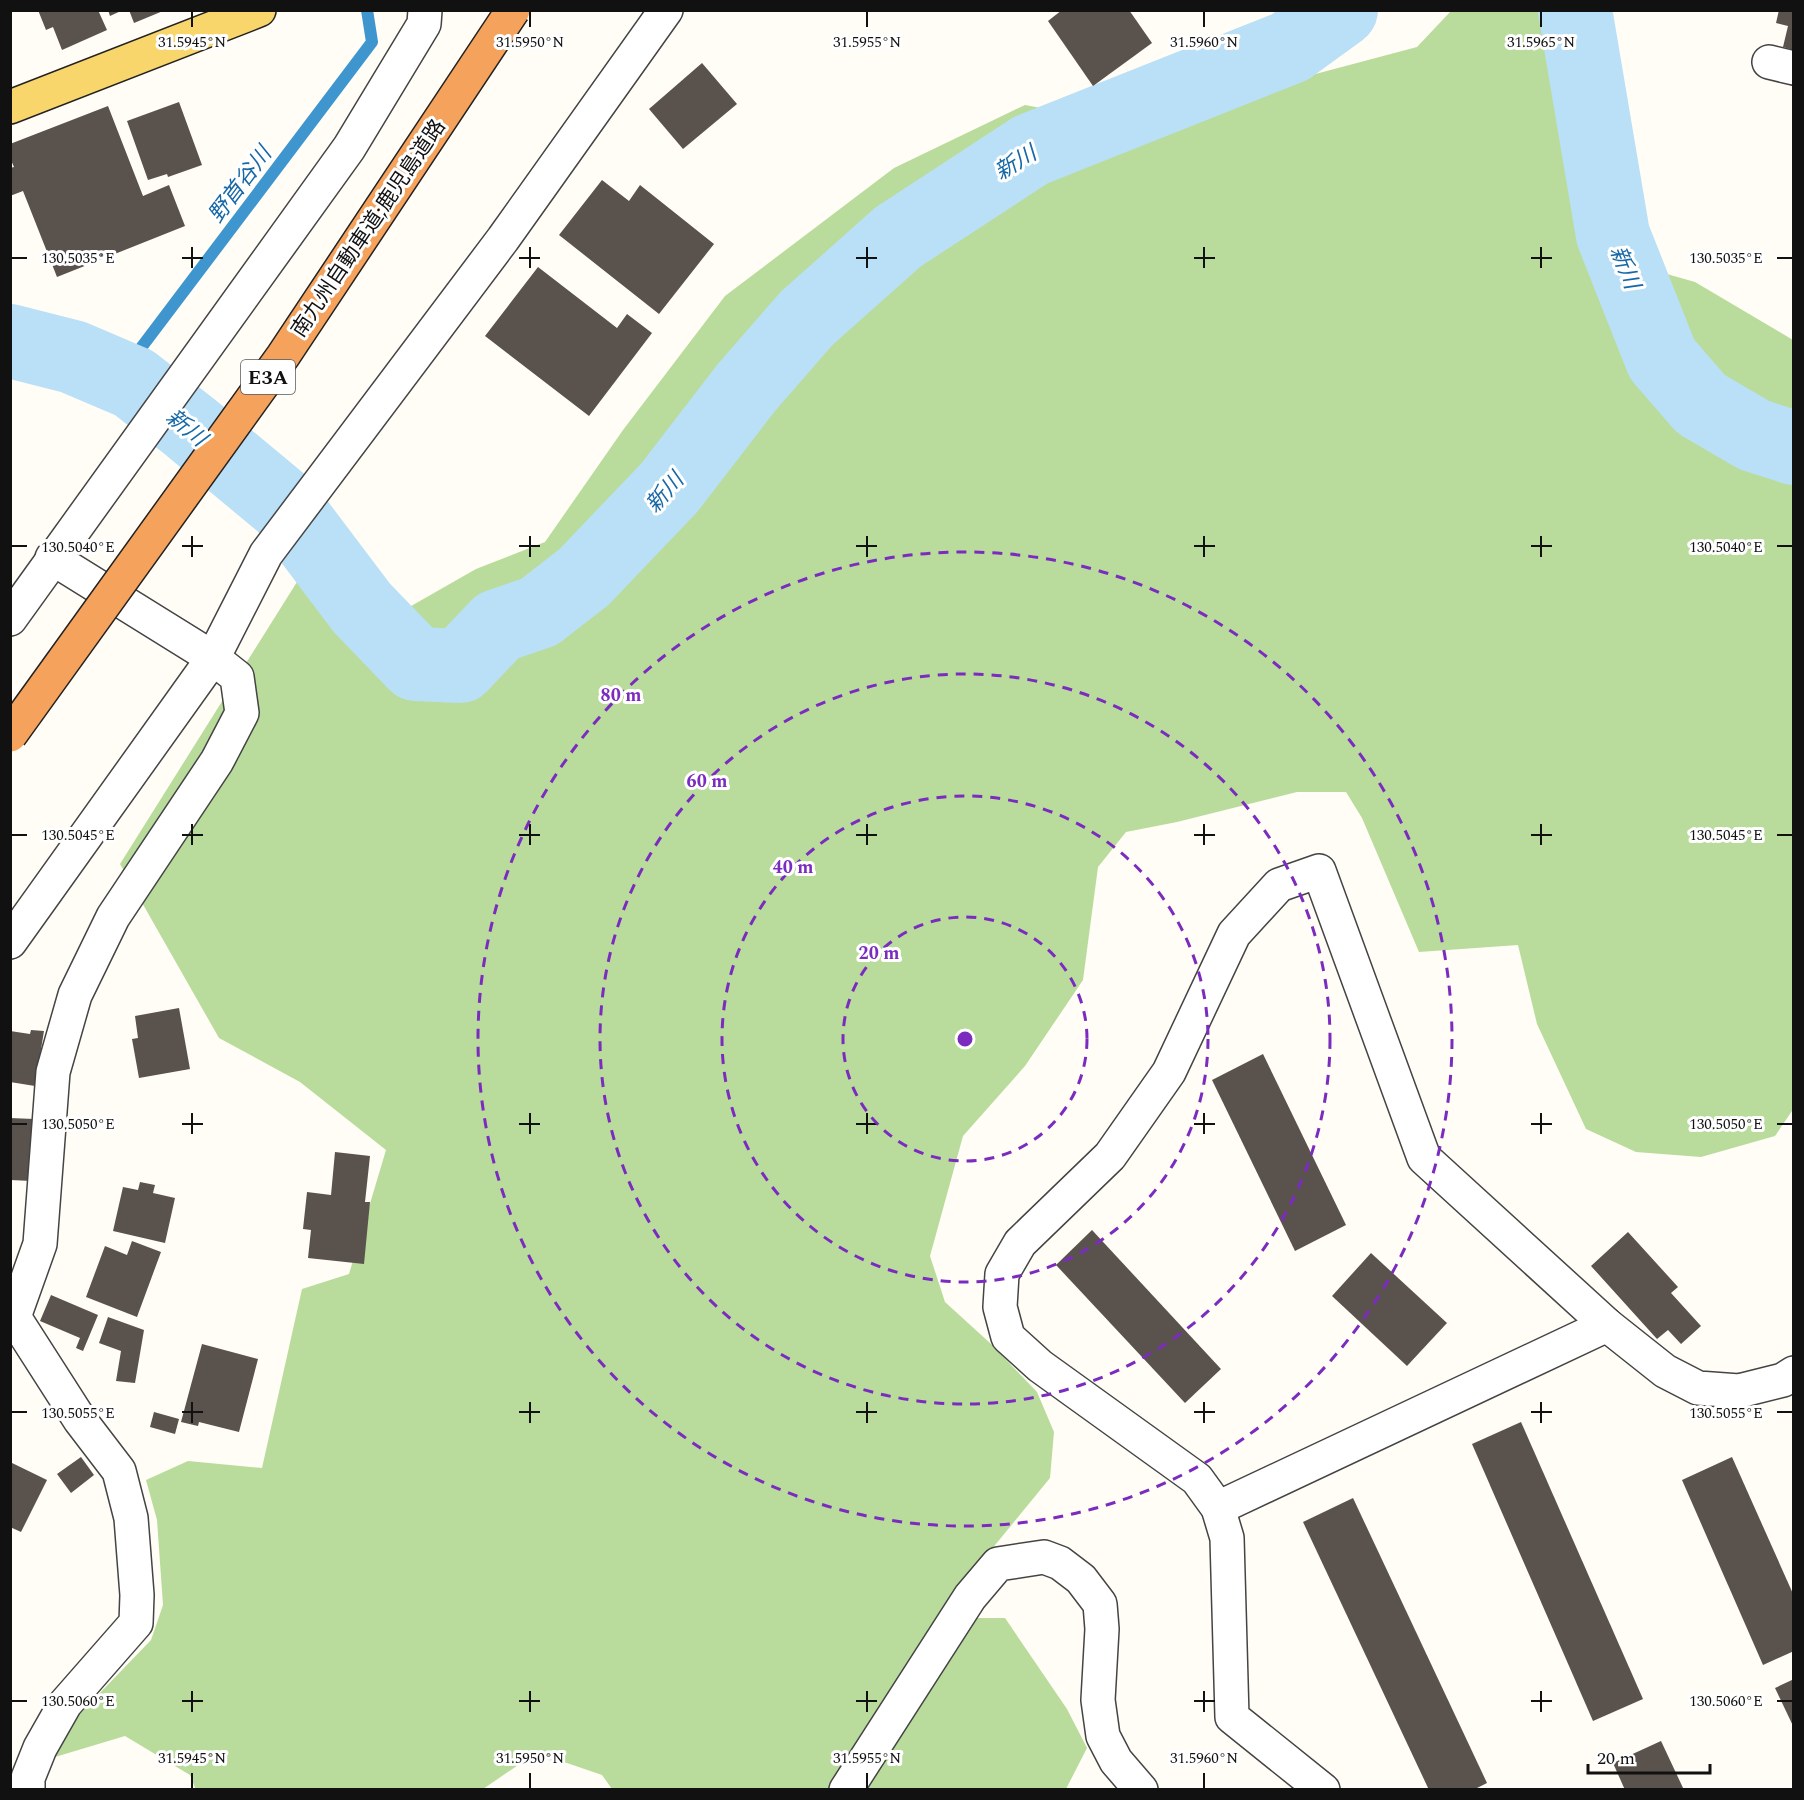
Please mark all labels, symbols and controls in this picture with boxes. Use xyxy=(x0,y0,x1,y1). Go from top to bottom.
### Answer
text: 31.5945°N xyxy=(158,31,226,54)
text: 31.5950°N xyxy=(496,31,564,54)
text: 31.5955°N xyxy=(833,31,901,54)
text: 31.5960°N xyxy=(1170,31,1238,54)
text: 31.5965°N xyxy=(1507,31,1575,54)
street label: 南九州自動車道;鹿児島道路 xyxy=(284,113,454,344)
water label: 新川 xyxy=(988,137,1045,189)
water label: 野首谷川 xyxy=(201,138,281,230)
water label: 新川 xyxy=(1601,241,1649,296)
text: 130.5035°E xyxy=(41,247,115,270)
text: 130.5035°E xyxy=(1689,247,1763,270)
road number: E3A xyxy=(241,360,295,394)
water label: 新川 xyxy=(159,401,215,456)
water label: 新川 xyxy=(638,464,693,520)
text: 130.5040°E xyxy=(41,536,115,559)
text: 130.5040°E xyxy=(1689,536,1763,559)
text: 80 m xyxy=(601,682,641,709)
text: 60 m xyxy=(687,768,727,795)
text: 130.5045°E xyxy=(41,824,115,847)
text: 130.5045°E xyxy=(1689,824,1763,847)
text: 40 m xyxy=(773,854,813,881)
text: 20 m xyxy=(859,940,899,967)
centre of rings xyxy=(955,1029,975,1049)
text: 130.5050°E xyxy=(41,1113,115,1136)
text: 130.5050°E xyxy=(1689,1113,1763,1136)
text: 130.5055°E xyxy=(41,1402,115,1425)
text: 130.5055°E xyxy=(1689,1402,1763,1425)
text: 130.5060°E xyxy=(41,1690,115,1713)
text: 130.5060°E xyxy=(1689,1690,1763,1713)
scale bar xyxy=(1588,1737,1710,1775)
text: 20 m xyxy=(1597,1745,1635,1772)
text: 31.5945°N xyxy=(158,1747,226,1770)
text: 31.5950°N xyxy=(496,1747,564,1770)
text: 31.5955°N xyxy=(833,1747,901,1770)
text: 31.5960°N xyxy=(1170,1747,1238,1770)

